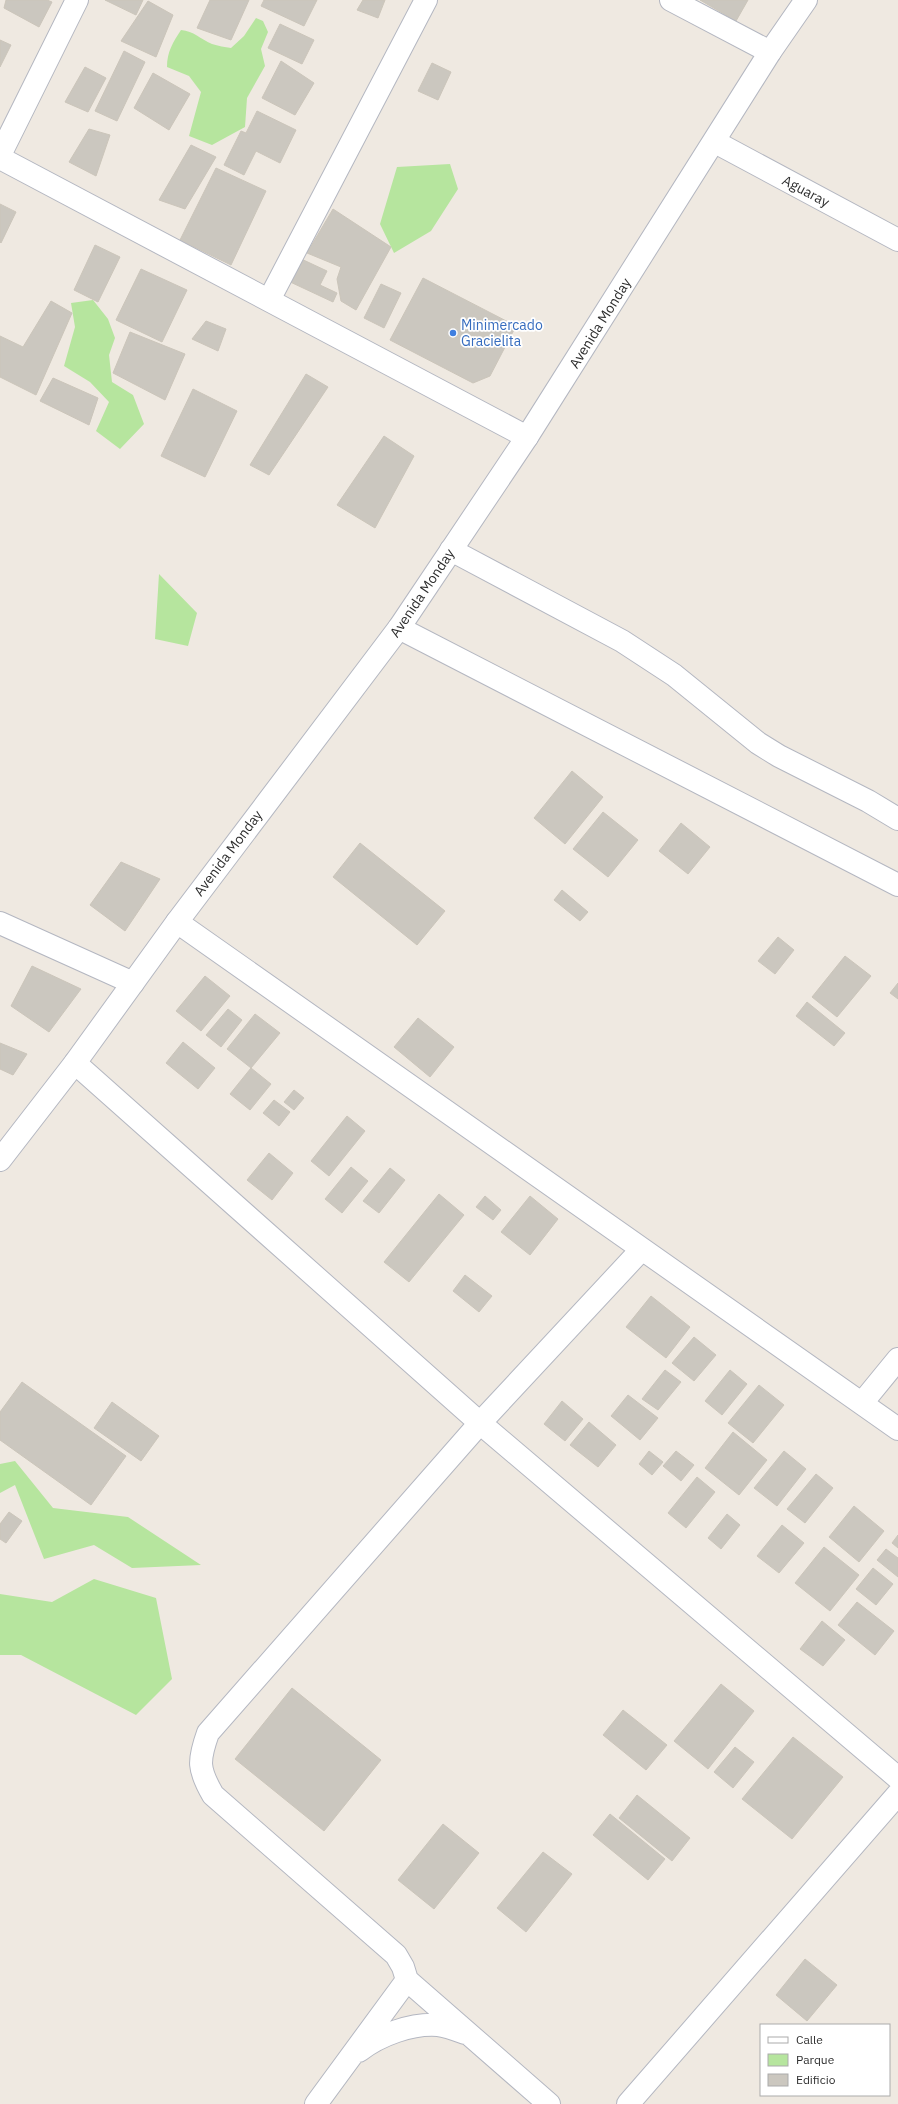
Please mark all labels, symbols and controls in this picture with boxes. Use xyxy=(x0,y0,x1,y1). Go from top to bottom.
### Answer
street label: Aguaray xyxy=(779,171,833,211)
street label: Avenida Monday xyxy=(565,274,635,372)
place label: Minimercado Gracielita xyxy=(461,316,543,350)
marker: Minimercado Gracielita xyxy=(448,328,458,338)
street label: Avenida Monday xyxy=(386,545,458,641)
street label: Avenida Monday xyxy=(190,806,266,900)
legend xyxy=(760,2024,890,2096)
text: Calle xyxy=(796,2032,823,2047)
text: Parque xyxy=(796,2052,835,2067)
text: Edificio xyxy=(796,2072,836,2087)

